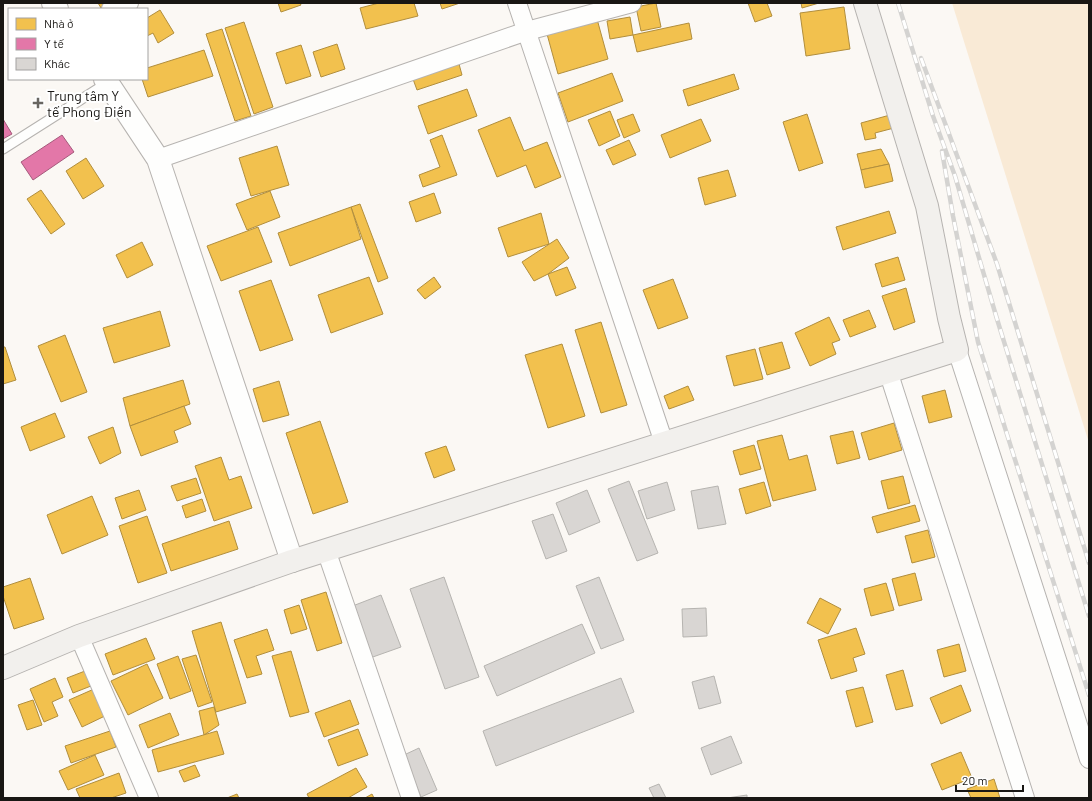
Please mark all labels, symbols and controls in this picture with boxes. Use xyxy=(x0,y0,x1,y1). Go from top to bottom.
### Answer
legend xyxy=(8,8,148,80)
text: Nhà ở xyxy=(44,16,74,30)
text: Y tế xyxy=(44,36,64,50)
text: Khác xyxy=(44,56,70,70)
place label: Trung tâm Y tế Phong Điền xyxy=(47,87,132,120)
marker: Trung tâm Y tế Phong Điền xyxy=(32,97,44,109)
scale bar xyxy=(956,767,1023,793)
text: 20 m xyxy=(962,773,988,787)

